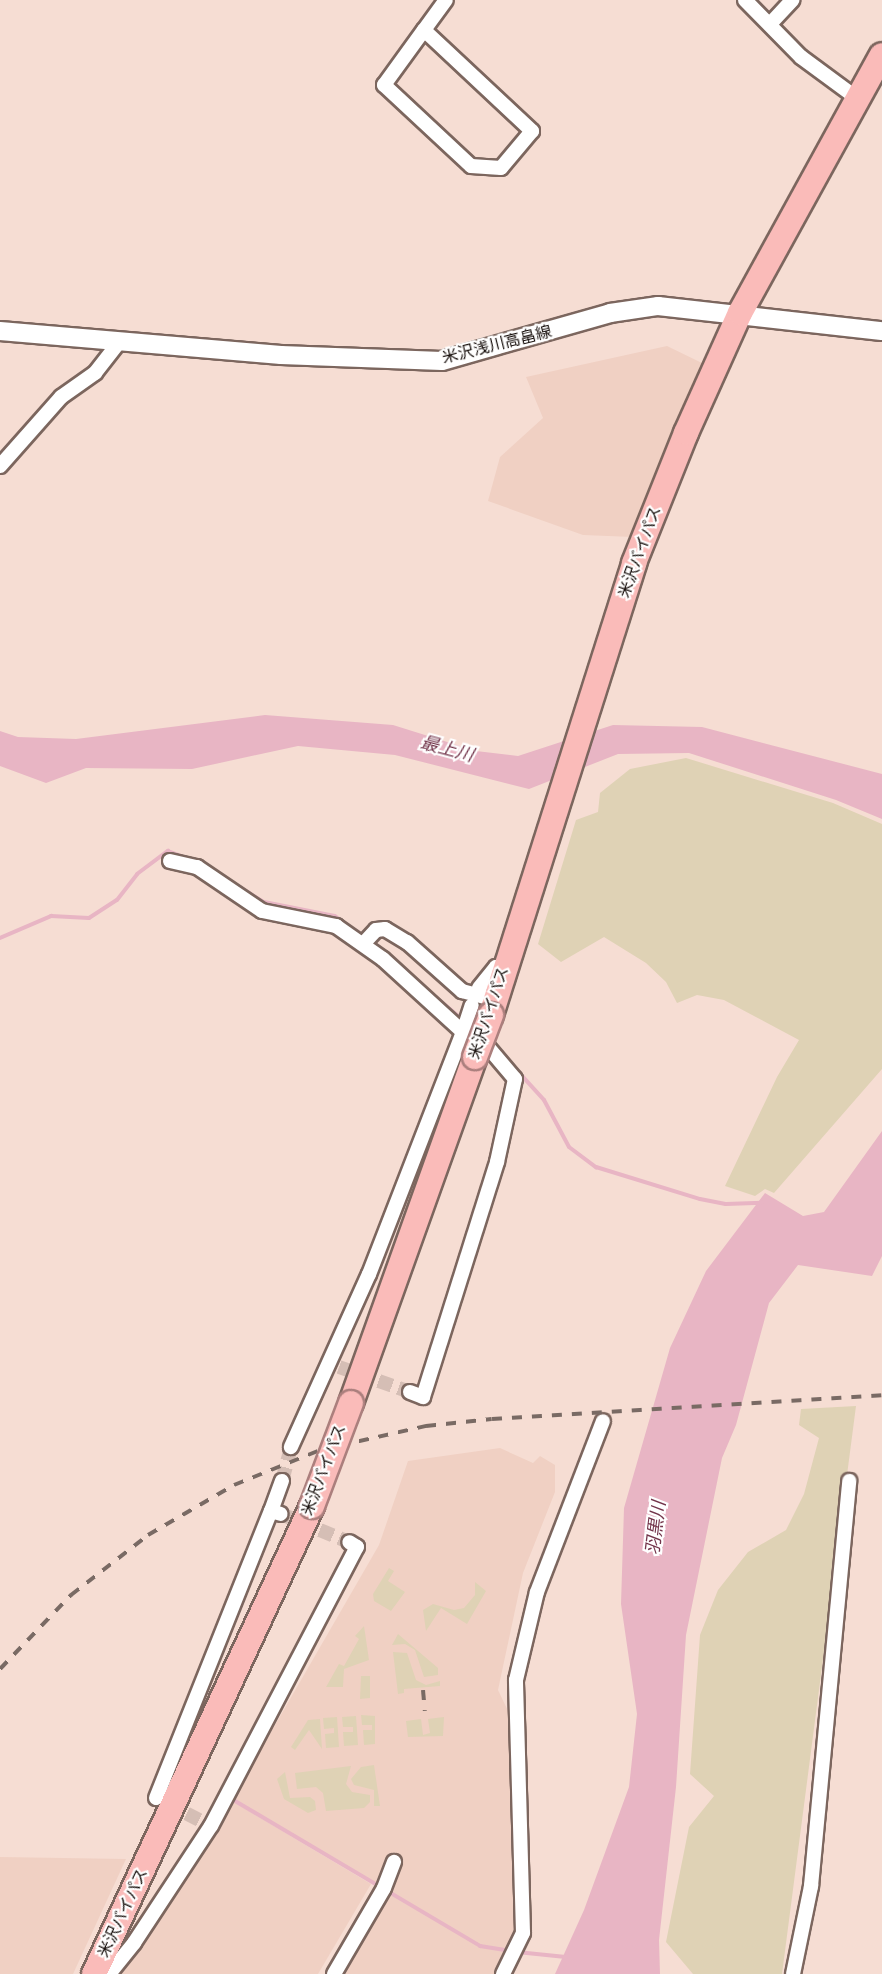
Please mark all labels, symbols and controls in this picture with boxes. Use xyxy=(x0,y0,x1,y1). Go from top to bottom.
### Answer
street label: 米沢浅川高畠線 xyxy=(440,322,554,368)
street label: 米沢バイパス xyxy=(615,504,665,600)
water label: 最上川 xyxy=(418,732,476,766)
street label: 米沢バイパス xyxy=(465,964,513,1062)
street label: 米沢バイパス xyxy=(298,1422,350,1518)
water label: 羽黒川 xyxy=(642,1500,670,1556)
street label: 米沢バイパス xyxy=(94,1865,152,1961)

